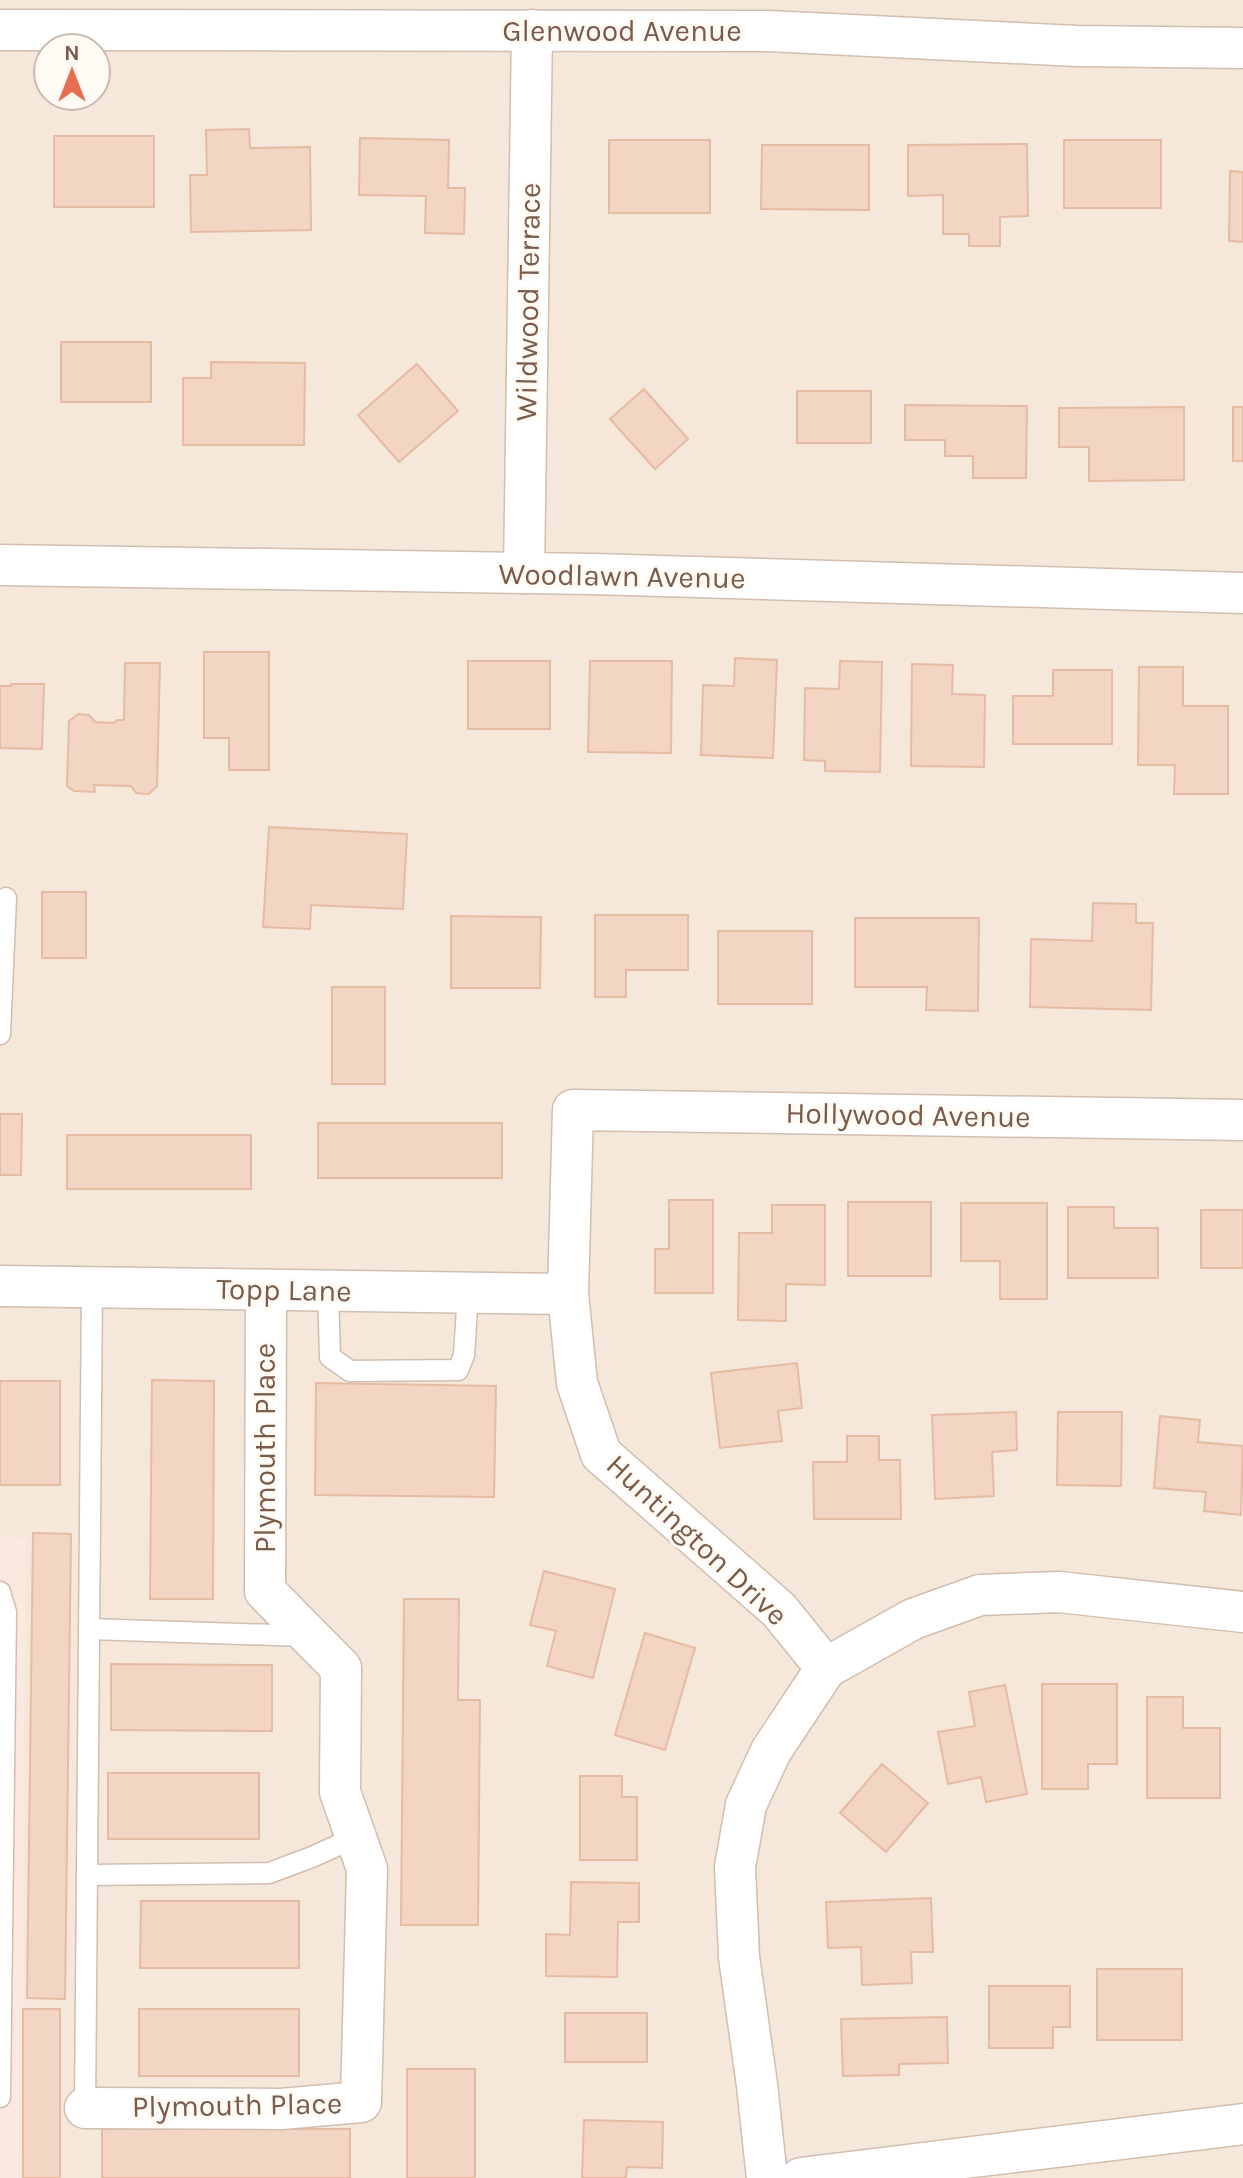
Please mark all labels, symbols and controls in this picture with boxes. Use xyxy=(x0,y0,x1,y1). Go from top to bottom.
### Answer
street label: Glenwood Avenue xyxy=(502,13,742,49)
north arrow xyxy=(32,32,112,112)
text: N xyxy=(64,40,80,66)
street label: Wildwood Terrace xyxy=(508,182,548,422)
street label: Woodlawn Avenue xyxy=(498,556,746,596)
street label: Hollywood Avenue xyxy=(785,1095,1031,1135)
street label: Topp Lane xyxy=(216,1271,352,1309)
street label: Plymouth Place xyxy=(247,1343,283,1553)
street label: Huntington Drive xyxy=(599,1447,795,1633)
street label: Plymouth Place xyxy=(131,2085,343,2125)

